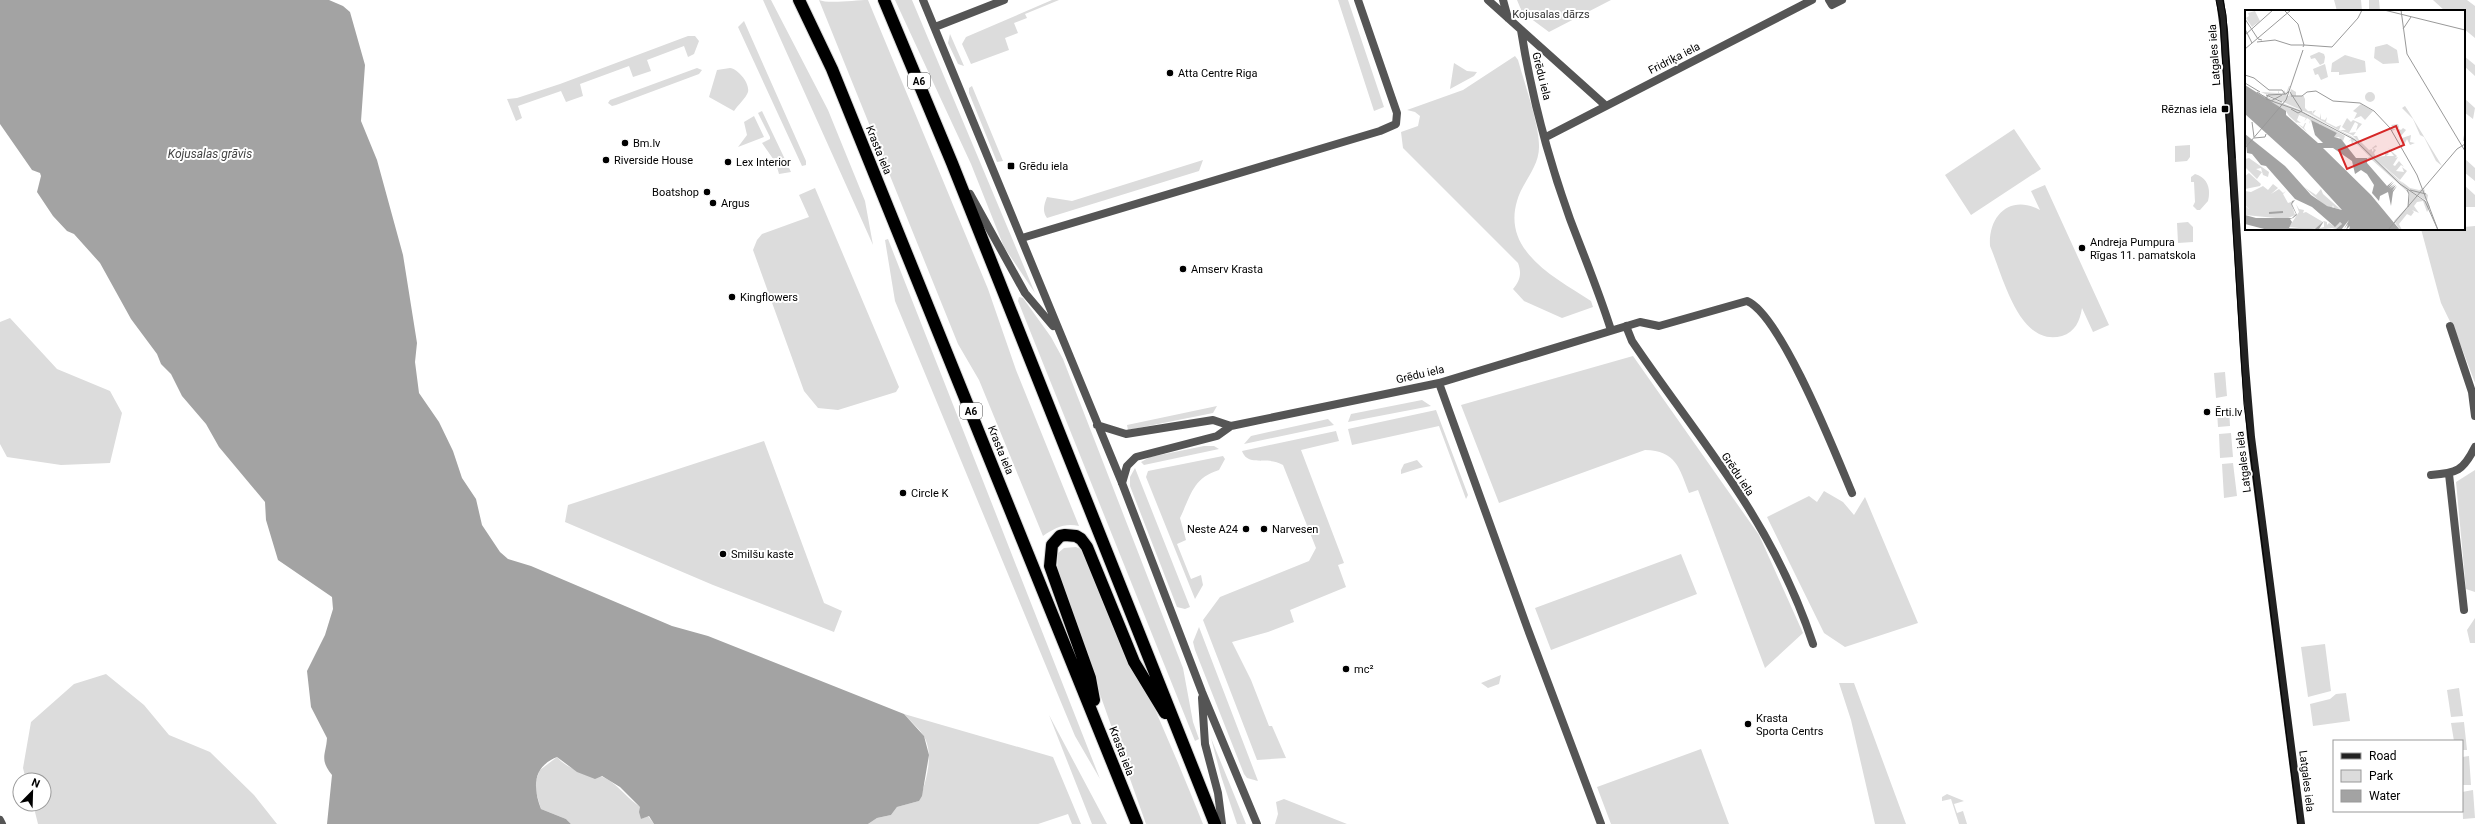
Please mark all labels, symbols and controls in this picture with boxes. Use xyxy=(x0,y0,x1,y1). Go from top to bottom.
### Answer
park label: Kojusalas dārzs xyxy=(1512,8,1590,21)
inset map xyxy=(2245,10,2465,230)
street label: Latgales iela xyxy=(2206,24,2223,86)
street label: Fridriķa iela xyxy=(1646,40,1702,77)
street label: Grēdu iela xyxy=(1529,51,1554,102)
place label: Atta Centre Riga xyxy=(1178,67,1257,80)
marker: Atta Centre Riga xyxy=(1165,68,1175,78)
road number: A6 xyxy=(908,73,930,89)
place label: Rēznas iela xyxy=(2161,103,2217,116)
marker: Rēznas iela xyxy=(2220,104,2230,114)
street label: Krasta iela xyxy=(863,124,894,177)
place label: Bm.lv xyxy=(633,137,661,150)
marker: Bm.lv xyxy=(620,138,630,148)
water label: Kojusalas grāvis xyxy=(168,147,252,161)
place label: Riverside House xyxy=(614,154,693,167)
marker: Riverside House xyxy=(601,155,611,165)
place label: Lex Interior xyxy=(736,156,791,169)
marker: Lex Interior xyxy=(723,157,733,167)
place label: Grēdu iela xyxy=(1019,160,1068,173)
marker: Grēdu iela xyxy=(1006,161,1016,171)
place label: Boatshop xyxy=(652,186,699,199)
marker: Boatshop xyxy=(702,187,712,197)
place label: Argus xyxy=(721,197,750,210)
marker: Argus xyxy=(708,198,718,208)
place label: Andreja Pumpura Rīgas 11. pamatskola xyxy=(2090,236,2196,262)
marker: Andreja Pumpura Rīgas 11. pamatskola xyxy=(2077,243,2087,253)
place label: Amserv Krasta xyxy=(1191,263,1263,276)
marker: Amserv Krasta xyxy=(1178,264,1188,274)
place label: Kingflowers xyxy=(740,291,798,304)
marker: Kingflowers xyxy=(727,292,737,302)
street label: Grēdu iela xyxy=(1395,363,1446,386)
road number: A6 xyxy=(960,403,982,419)
place label: Ērti.lv xyxy=(2215,406,2243,419)
marker: Ērti.lv xyxy=(2202,407,2212,417)
street label: Krasta iela xyxy=(985,424,1016,477)
street label: Latgales iela xyxy=(2233,430,2254,493)
street label: Grēdu iela xyxy=(1718,450,1757,498)
place label: Circle K xyxy=(911,487,948,500)
marker: Circle K xyxy=(898,488,908,498)
place label: Neste A24 xyxy=(1187,523,1238,536)
place label: Narvesen xyxy=(1272,523,1318,536)
marker: Neste A24 xyxy=(1241,524,1251,534)
marker: Narvesen xyxy=(1259,524,1269,534)
place label: Smilšu kaste xyxy=(731,548,794,561)
marker: Smilšu kaste xyxy=(718,549,728,559)
place label: mc² xyxy=(1354,663,1373,676)
marker: mc² xyxy=(1341,664,1351,674)
place label: Krasta Sporta Centrs xyxy=(1756,712,1824,738)
marker: Krasta Sporta Centrs xyxy=(1743,719,1753,729)
street label: Krasta iela xyxy=(1106,725,1137,778)
legend xyxy=(2333,740,2463,812)
text: Road xyxy=(2369,749,2397,763)
street label: Latgales iela xyxy=(2296,750,2317,813)
text: Park xyxy=(2369,769,2394,783)
north arrow xyxy=(12,772,52,812)
text: N xyxy=(30,776,42,791)
text: Water xyxy=(2369,789,2400,803)

